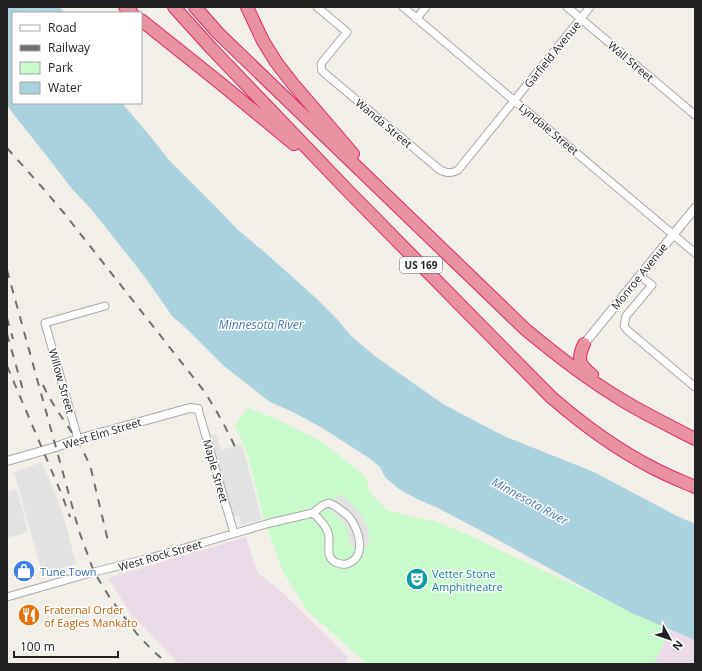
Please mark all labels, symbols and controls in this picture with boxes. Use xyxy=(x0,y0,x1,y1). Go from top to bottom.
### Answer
legend xyxy=(12,12,142,104)
street label: Garfield Avenue xyxy=(520,17,584,91)
text: Road xyxy=(48,19,77,36)
street label: Wall Street xyxy=(605,37,657,85)
text: Railway xyxy=(48,39,91,56)
text: Park xyxy=(48,59,74,76)
text: Water xyxy=(48,79,82,96)
street label: Wanda Street xyxy=(353,95,415,151)
street label: Lyndale Street xyxy=(516,100,582,158)
street label: Monroe Avenue xyxy=(607,240,671,312)
road number: US 169 xyxy=(400,257,442,273)
water label: Minnesota River xyxy=(219,316,305,333)
street label: Willow Street xyxy=(46,347,78,415)
street label: West Elm Street xyxy=(61,414,143,452)
street label: Maple Street xyxy=(200,438,232,505)
water label: Minnesota River xyxy=(489,473,572,530)
street label: West Rock Street xyxy=(116,536,204,574)
shop icon: Tune Town xyxy=(11,558,37,584)
place label: Tune Town xyxy=(40,564,97,579)
theatre icon: Vetter Stone Amphitheatre xyxy=(404,566,430,592)
place label: Vetter Stone Amphitheatre xyxy=(432,566,503,594)
restaurant icon: Fraternal Order of Eagles Mankato xyxy=(16,602,42,628)
place label: Fraternal Order of Eagles Mankato xyxy=(44,602,138,630)
north arrow xyxy=(650,619,690,659)
scale bar xyxy=(14,633,118,659)
text: N xyxy=(669,637,687,654)
text: 100 m xyxy=(20,638,55,655)

